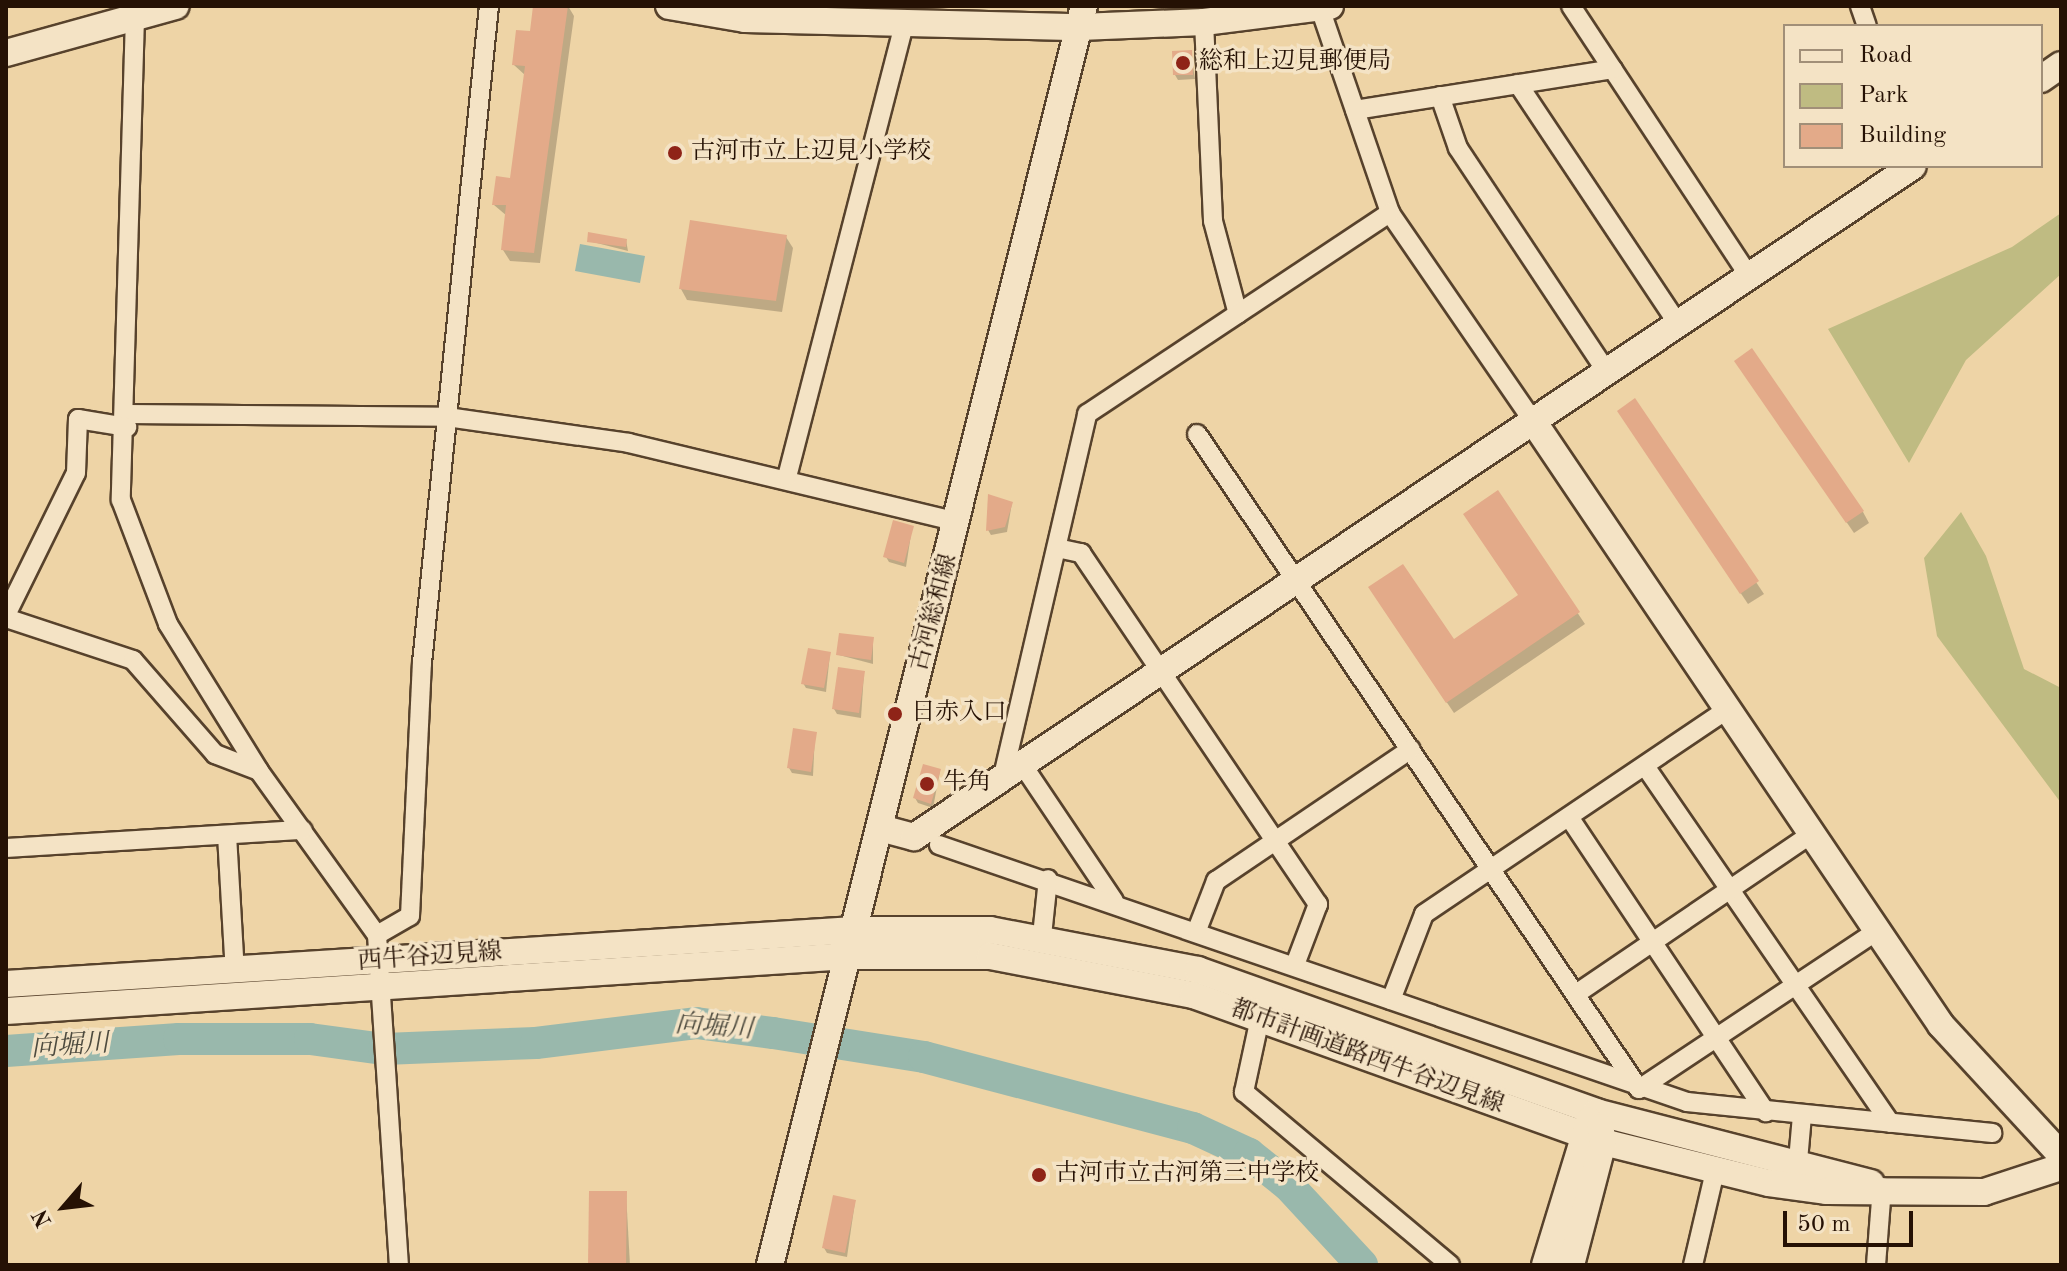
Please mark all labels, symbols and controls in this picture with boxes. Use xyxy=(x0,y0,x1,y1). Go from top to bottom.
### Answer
legend xyxy=(1783,24,2043,168)
text: Road xyxy=(1859,44,1912,68)
place label: 総和上辺見郵便局 xyxy=(1199,49,1391,77)
marker: 総和上辺見郵便局 xyxy=(1174,54,1192,72)
text: Park xyxy=(1859,84,1908,108)
text: Building xyxy=(1859,124,1946,148)
place label: 古河市立上辺見小学校 xyxy=(691,139,931,167)
marker: 古河市立上辺見小学校 xyxy=(666,144,684,162)
street label: 古河総和線 xyxy=(906,551,964,675)
place label: 日赤入口 xyxy=(911,700,1007,728)
marker: 日赤入口 xyxy=(886,705,904,723)
place label: 牛角 xyxy=(943,770,991,798)
marker: 牛角 xyxy=(918,775,936,793)
street label: 西牛谷辺見線 xyxy=(357,939,503,977)
street label: 都市計画道路西牛谷辺見線 xyxy=(1227,995,1507,1121)
water label: 向堀川 xyxy=(674,1010,754,1046)
water label: 向堀川 xyxy=(30,1029,110,1065)
place label: 古河市立古河第三中学校 xyxy=(1055,1161,1319,1189)
marker: 古河市立古河第三中学校 xyxy=(1030,1166,1048,1184)
north arrow xyxy=(24,1167,104,1247)
scale bar xyxy=(1787,1195,1917,1245)
text: N xyxy=(29,1206,56,1231)
text: 50 m xyxy=(1797,1213,1851,1237)

